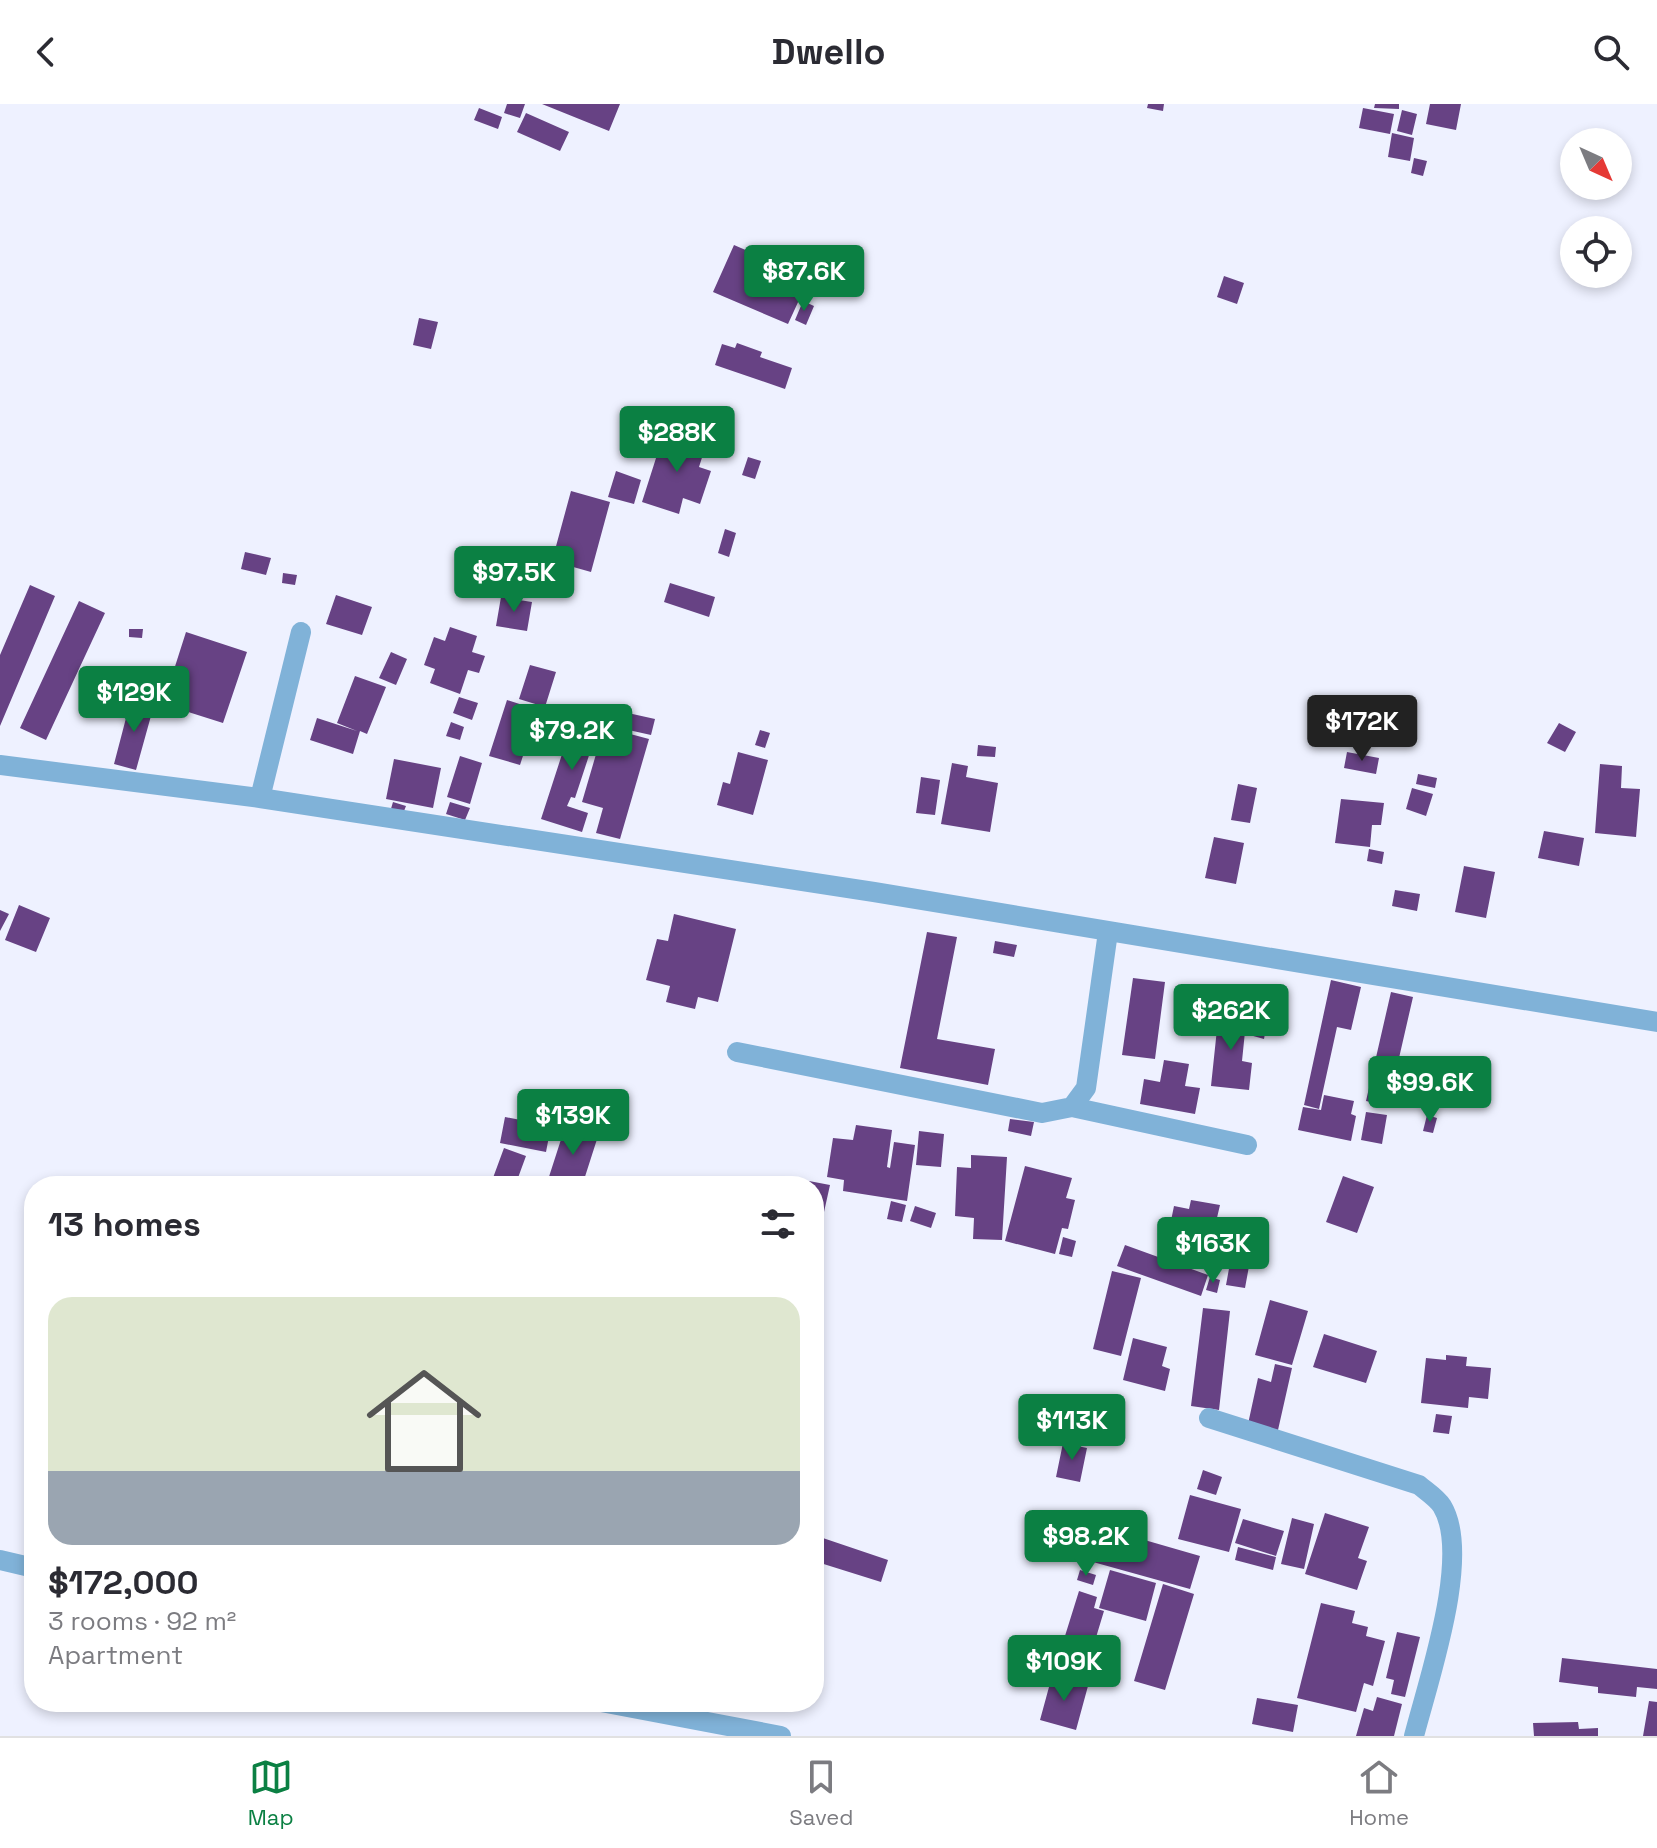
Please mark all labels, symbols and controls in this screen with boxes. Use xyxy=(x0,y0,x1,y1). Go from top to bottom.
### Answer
text: Dwello xyxy=(771,29,886,75)
icon: back xyxy=(24,30,68,74)
icon: search xyxy=(1589,30,1633,74)
north arrow xyxy=(1560,128,1632,200)
map controls xyxy=(1560,128,1632,288)
button: locate xyxy=(1560,216,1632,288)
pin: $87.6K xyxy=(739,245,869,313)
text: $87.6K xyxy=(762,254,846,288)
pin: $288K xyxy=(621,406,733,474)
text: $288K xyxy=(638,415,716,449)
pin: $97.5K xyxy=(449,546,579,614)
text: $97.5K xyxy=(472,555,556,589)
pin: $129K xyxy=(78,666,190,734)
text: $129K xyxy=(96,675,172,709)
pin: $172K xyxy=(1306,695,1418,763)
pin: $79.2K xyxy=(507,704,637,772)
text: $172K xyxy=(1325,704,1399,738)
text: $79.2K xyxy=(529,713,615,747)
pin: $262K xyxy=(1175,984,1287,1052)
text: $262K xyxy=(1192,993,1270,1027)
pin: $99.6K xyxy=(1365,1056,1495,1124)
text: $99.6K xyxy=(1386,1065,1474,1099)
pin: $139K xyxy=(517,1089,629,1157)
text: $139K xyxy=(535,1098,611,1132)
icon: filters xyxy=(756,1202,800,1246)
text: 13 homes xyxy=(48,1203,201,1246)
pin: $163K xyxy=(1157,1217,1269,1285)
text: $163K xyxy=(1175,1226,1251,1260)
icon: home xyxy=(352,1349,496,1493)
pin: $113K xyxy=(1016,1394,1128,1462)
text: $113K xyxy=(1036,1403,1108,1437)
pin: $98.2K xyxy=(1021,1510,1151,1578)
text: $98.2K xyxy=(1043,1519,1129,1553)
text: $172,000 xyxy=(48,1561,199,1604)
text: 3 rooms · 92 m² xyxy=(48,1604,236,1638)
pin: $109K xyxy=(1008,1635,1120,1703)
text: Apartment xyxy=(48,1638,183,1672)
text: $109K xyxy=(1026,1644,1102,1678)
tab: Map xyxy=(248,1755,294,1831)
tab: Saved xyxy=(789,1755,854,1831)
tab: Home xyxy=(1349,1755,1409,1831)

